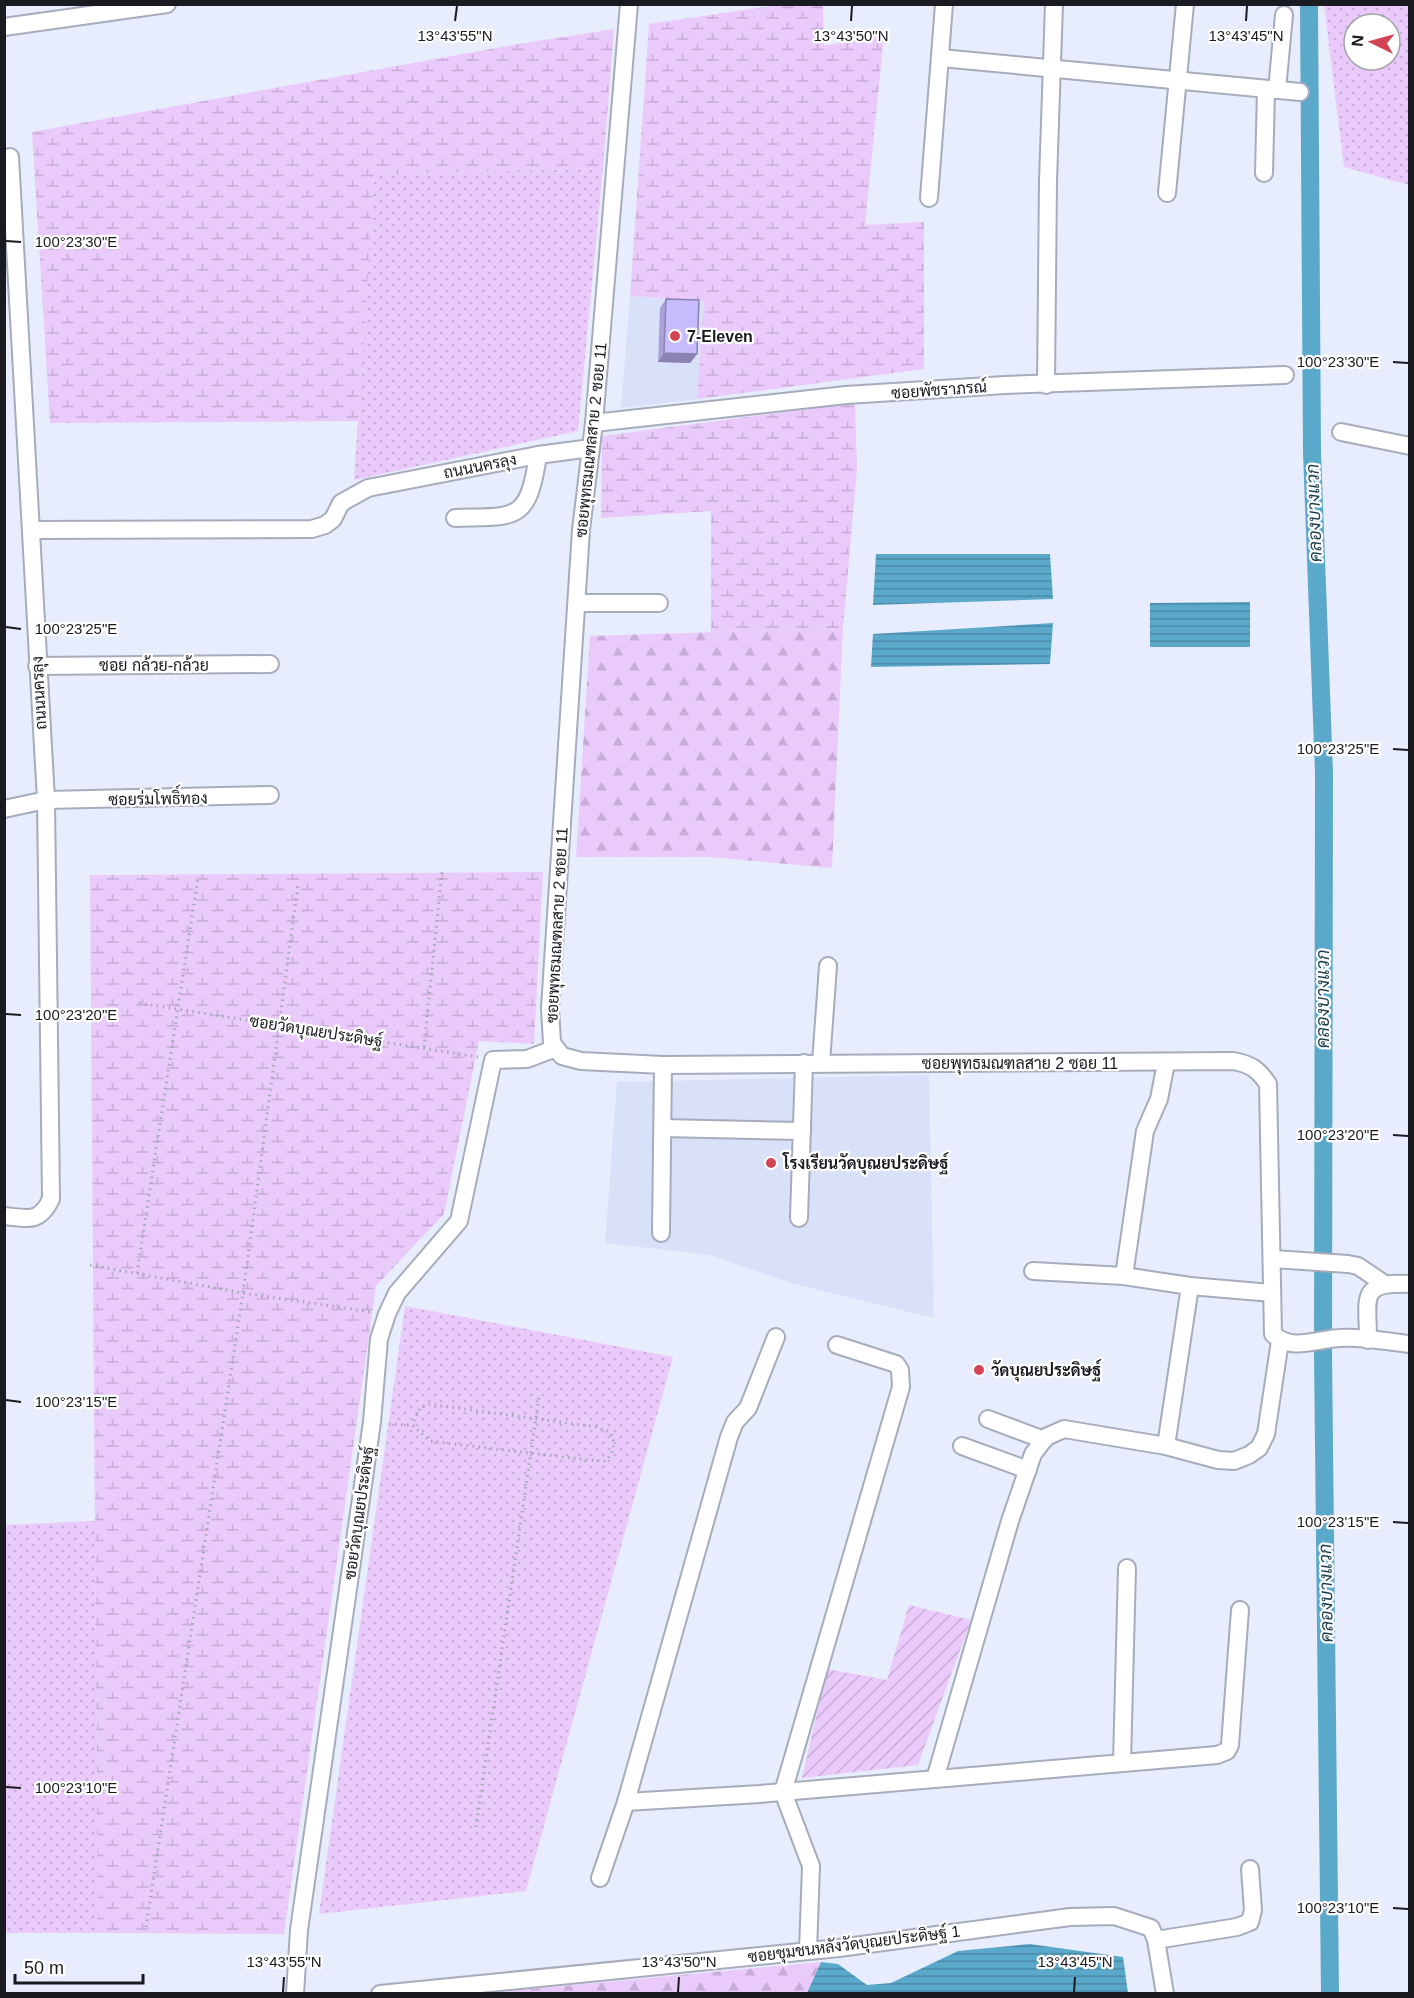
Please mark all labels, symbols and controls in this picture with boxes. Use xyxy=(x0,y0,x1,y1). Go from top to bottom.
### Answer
north arrow xyxy=(1342,12,1402,72)
text: 13°43'55"N xyxy=(417,27,493,44)
text: 13°43'50"N xyxy=(813,27,889,44)
text: 13°43'45"N xyxy=(1208,27,1284,44)
text: N xyxy=(1349,34,1367,47)
text: 100°23'30"E xyxy=(35,233,117,250)
place label: 7-Eleven xyxy=(687,328,753,345)
marker: 7-Eleven xyxy=(668,329,682,343)
street label: ซอยพุทธมณฑลสาย 2 ซอย 11 xyxy=(572,341,613,539)
text: 100°23'30"E xyxy=(1297,353,1379,370)
street label: ซอยพัชราภรณ์ xyxy=(890,374,987,402)
street label: ถนนนครลุง xyxy=(442,451,518,484)
water label: คลองบางแวก xyxy=(1302,463,1326,563)
text: 100°23'25"E xyxy=(35,620,117,637)
street label: ซอย กล้วย-กล้วย xyxy=(99,655,209,674)
street label: ถนนนครลุง xyxy=(29,656,52,730)
text: 100°23'25"E xyxy=(1297,740,1379,757)
street label: ซอยร่มโพธิ์ทอง xyxy=(108,783,208,808)
street label: ซอยพุทธมณฑลสาย 2 ซอย 11 xyxy=(543,826,574,1024)
water label: คลองบางแวก xyxy=(1313,950,1333,1048)
text: 100°23'20"E xyxy=(35,1006,117,1023)
street label: ซอยวัดบุณยประดิษฐ์ xyxy=(248,1008,384,1053)
street label: ซอยพุทธมณฑลสาย 2 ซอย 11 xyxy=(922,1055,1118,1075)
text: 100°23'20"E xyxy=(1297,1126,1379,1143)
place label: โรงเรียนวัดบุณยประดิษฐ์ xyxy=(782,1152,950,1175)
marker: โรงเรียนวัดบุณยประดิษฐ์ xyxy=(764,1156,778,1170)
place label: วัดบุณยประดิษฐ์ xyxy=(991,1359,1102,1382)
marker: วัดบุณยประดิษฐ์ xyxy=(972,1363,986,1377)
text: 100°23'15"E xyxy=(35,1393,117,1410)
street label: ซอยวัดบุณยประดิษฐ์ xyxy=(337,1445,380,1581)
text: 100°23'15"E xyxy=(1297,1513,1379,1530)
water label: คลองบางแวก xyxy=(1315,1544,1337,1642)
text: 100°23'10"E xyxy=(35,1779,117,1796)
text: 100°23'10"E xyxy=(1297,1899,1379,1916)
street label: ซอยชุมชนหลังวัดบุณยประดิษฐ์ 1 xyxy=(746,1919,962,1968)
scale bar xyxy=(15,1947,142,1985)
text: 13°43'55"N xyxy=(246,1953,322,1970)
text: 13°43'50"N xyxy=(641,1953,717,1970)
text: 13°43'45"N xyxy=(1037,1953,1113,1970)
text: 50 m xyxy=(24,1958,64,1978)

